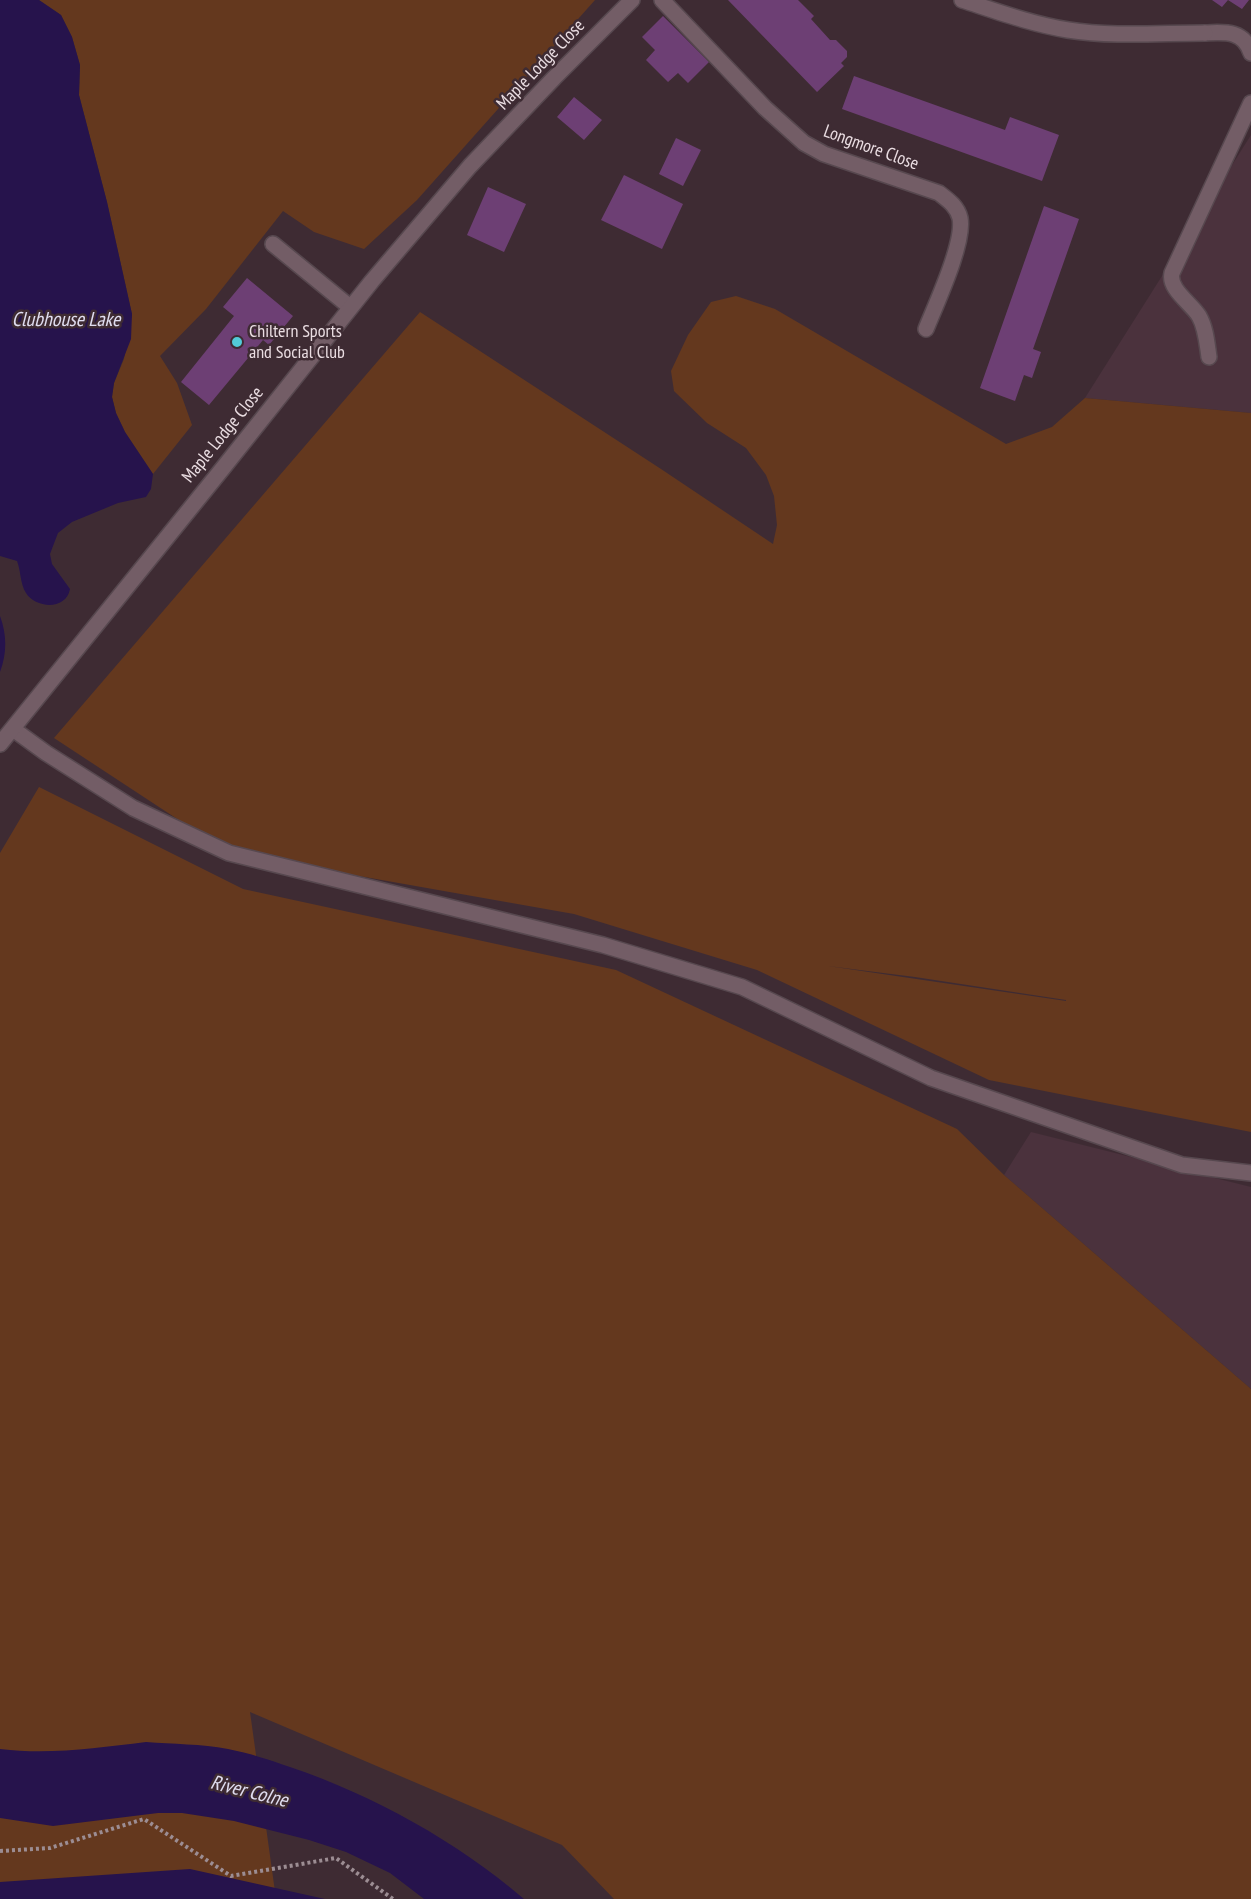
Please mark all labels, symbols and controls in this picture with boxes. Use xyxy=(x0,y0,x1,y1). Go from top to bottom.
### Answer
street label: Maple Lodge Close xyxy=(493,15,589,115)
street label: Longmore Close xyxy=(821,121,921,175)
water label: Clubhouse Lake xyxy=(12,308,120,332)
place label: Chiltern Sports and Social Club xyxy=(249,321,345,364)
marker: Chiltern Sports and Social Club xyxy=(230,335,244,349)
street label: Maple Lodge Close xyxy=(178,383,268,487)
water label: River Colne xyxy=(208,1771,290,1813)

